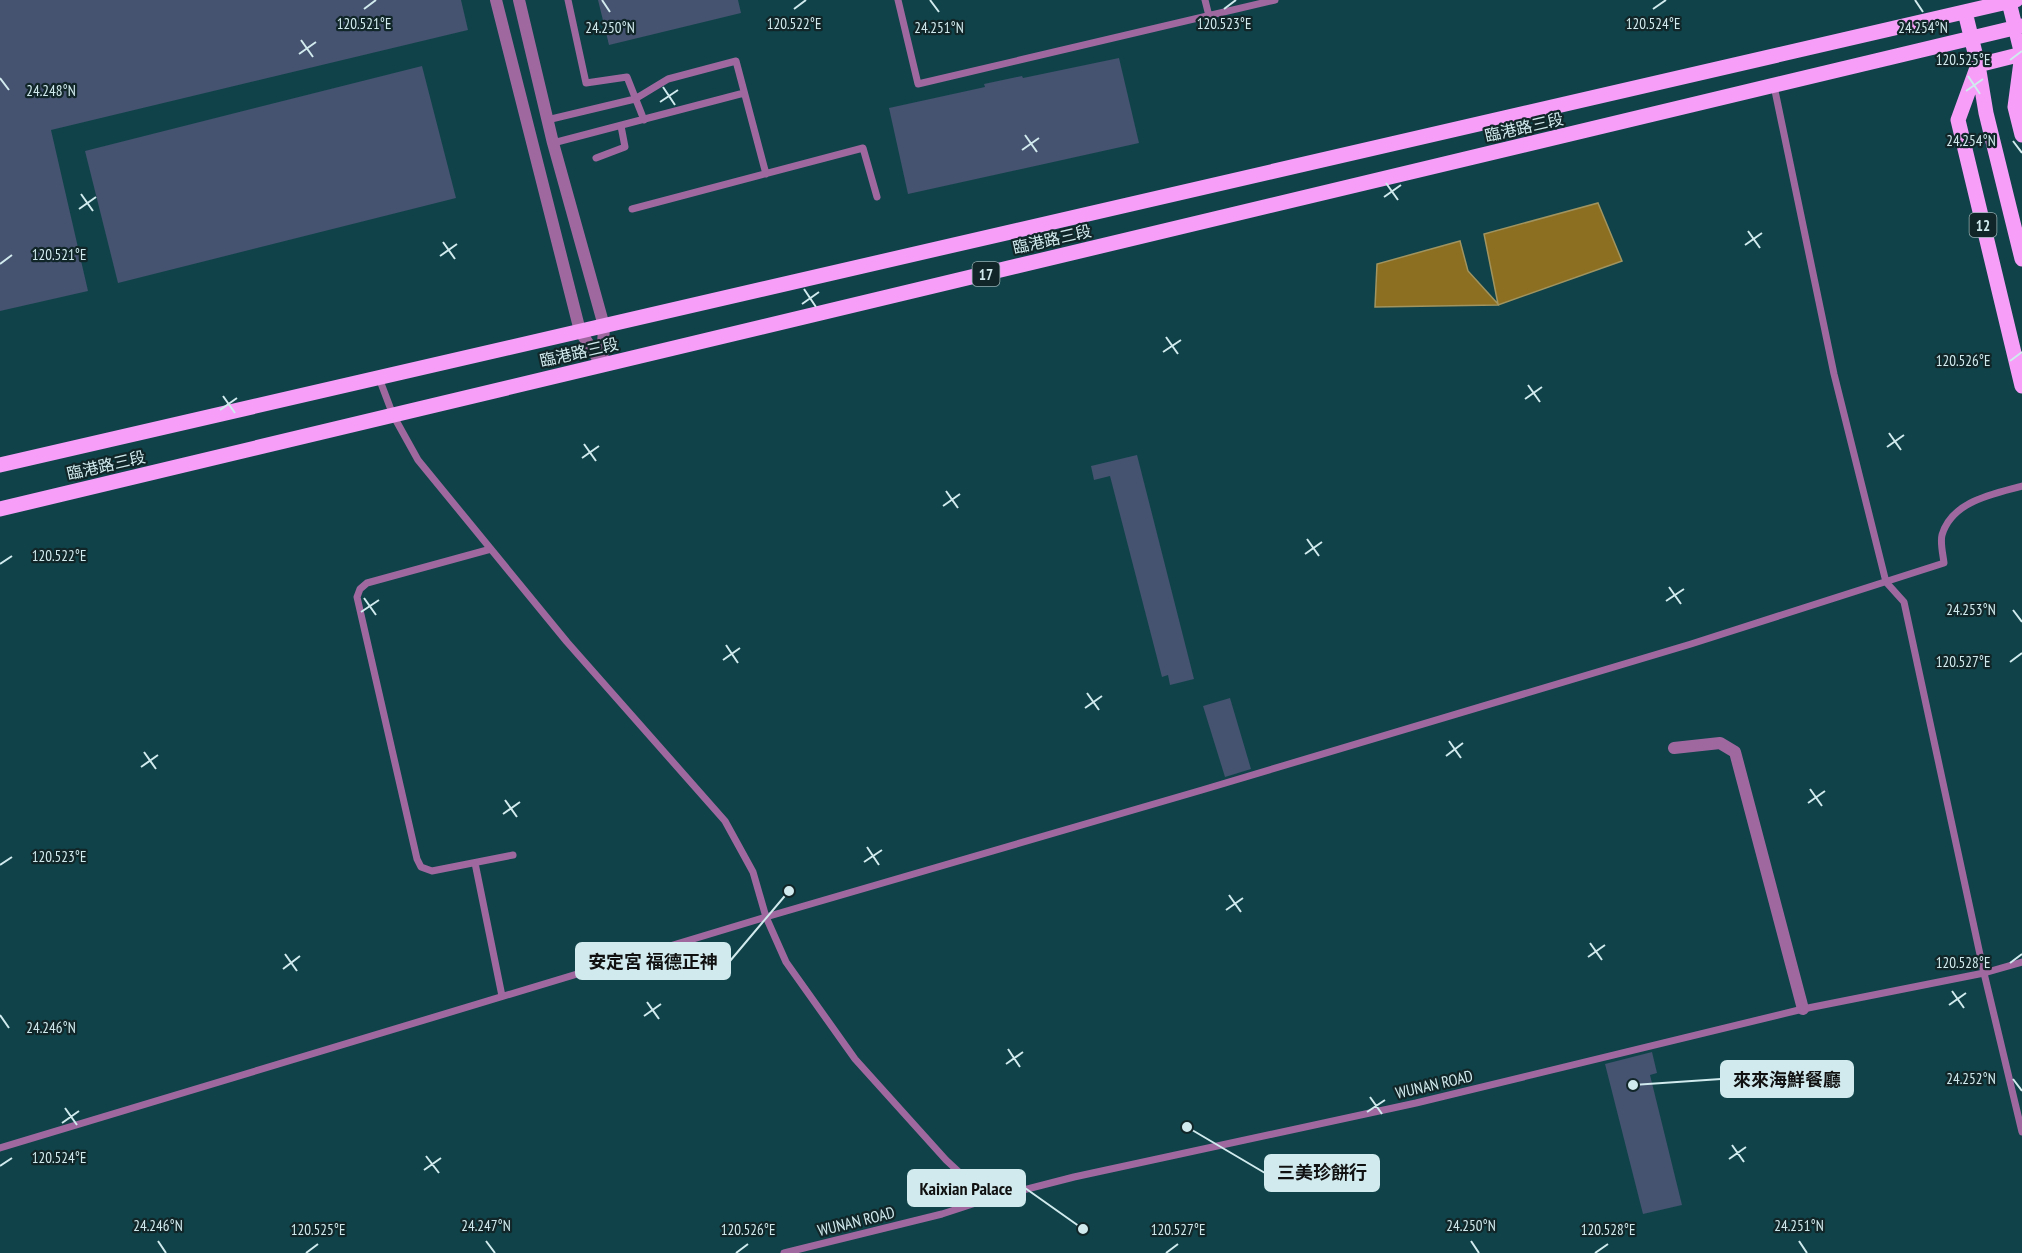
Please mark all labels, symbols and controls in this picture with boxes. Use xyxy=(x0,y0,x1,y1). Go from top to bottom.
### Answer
text: 120.521°E xyxy=(337,14,391,33)
text: 120.522°E xyxy=(767,14,821,33)
text: 120.523°E xyxy=(1197,14,1251,33)
text: 120.524°E xyxy=(1626,14,1680,33)
text: 24.250°N xyxy=(585,18,635,37)
text: 24.251°N xyxy=(914,18,964,37)
text: 24.254°N xyxy=(1898,18,1948,37)
text: 120.525°E xyxy=(1936,50,1990,69)
text: 24.248°N xyxy=(26,81,76,100)
street label: 臨港路三段 xyxy=(1483,108,1565,146)
text: 24.254°N xyxy=(1946,131,1996,150)
road number: 12 xyxy=(1970,213,1996,237)
street label: 臨港路三段 xyxy=(1011,220,1093,258)
text: 120.521°E xyxy=(32,245,86,264)
road number: 17 xyxy=(972,262,1000,286)
street label: 臨港路三段 xyxy=(538,333,620,371)
text: 120.526°E xyxy=(1936,351,1990,370)
street label: 臨港路三段 xyxy=(65,446,147,484)
text: 120.522°E xyxy=(32,546,86,565)
text: 24.253°N xyxy=(1946,600,1996,619)
text: 120.527°E xyxy=(1936,652,1990,671)
text: 120.523°E xyxy=(32,847,86,866)
callout: 安定宮 福德正神 xyxy=(576,943,730,979)
text: 安定宮 福德正神 xyxy=(588,950,718,973)
text: 120.528°E xyxy=(1936,953,1990,972)
text: 24.246°N xyxy=(26,1018,76,1037)
callout: 來來海鮮餐廳 xyxy=(1721,1061,1853,1097)
street label: WUNAN ROAD xyxy=(1393,1065,1475,1103)
text: 來來海鮮餐廳 xyxy=(1733,1068,1841,1091)
text: 24.252°N xyxy=(1946,1069,1996,1088)
text: 120.524°E xyxy=(32,1148,86,1167)
callout: 三美珍餅行 xyxy=(1265,1155,1379,1191)
text: 三美珍餅行 xyxy=(1277,1161,1367,1184)
callout: Kaixian Palace xyxy=(908,1170,1025,1206)
text: Kaixian Palace xyxy=(920,1177,1013,1200)
street label: WUNAN ROAD xyxy=(815,1202,897,1240)
text: 24.246°N xyxy=(133,1216,183,1235)
text: 24.247°N xyxy=(461,1216,511,1235)
text: 24.250°N xyxy=(1446,1216,1496,1235)
text: 24.251°N xyxy=(1774,1216,1824,1235)
text: 120.525°E xyxy=(291,1220,345,1239)
text: 120.526°E xyxy=(721,1220,775,1239)
text: 120.527°E xyxy=(1151,1220,1205,1239)
text: 120.528°E xyxy=(1581,1220,1635,1239)

